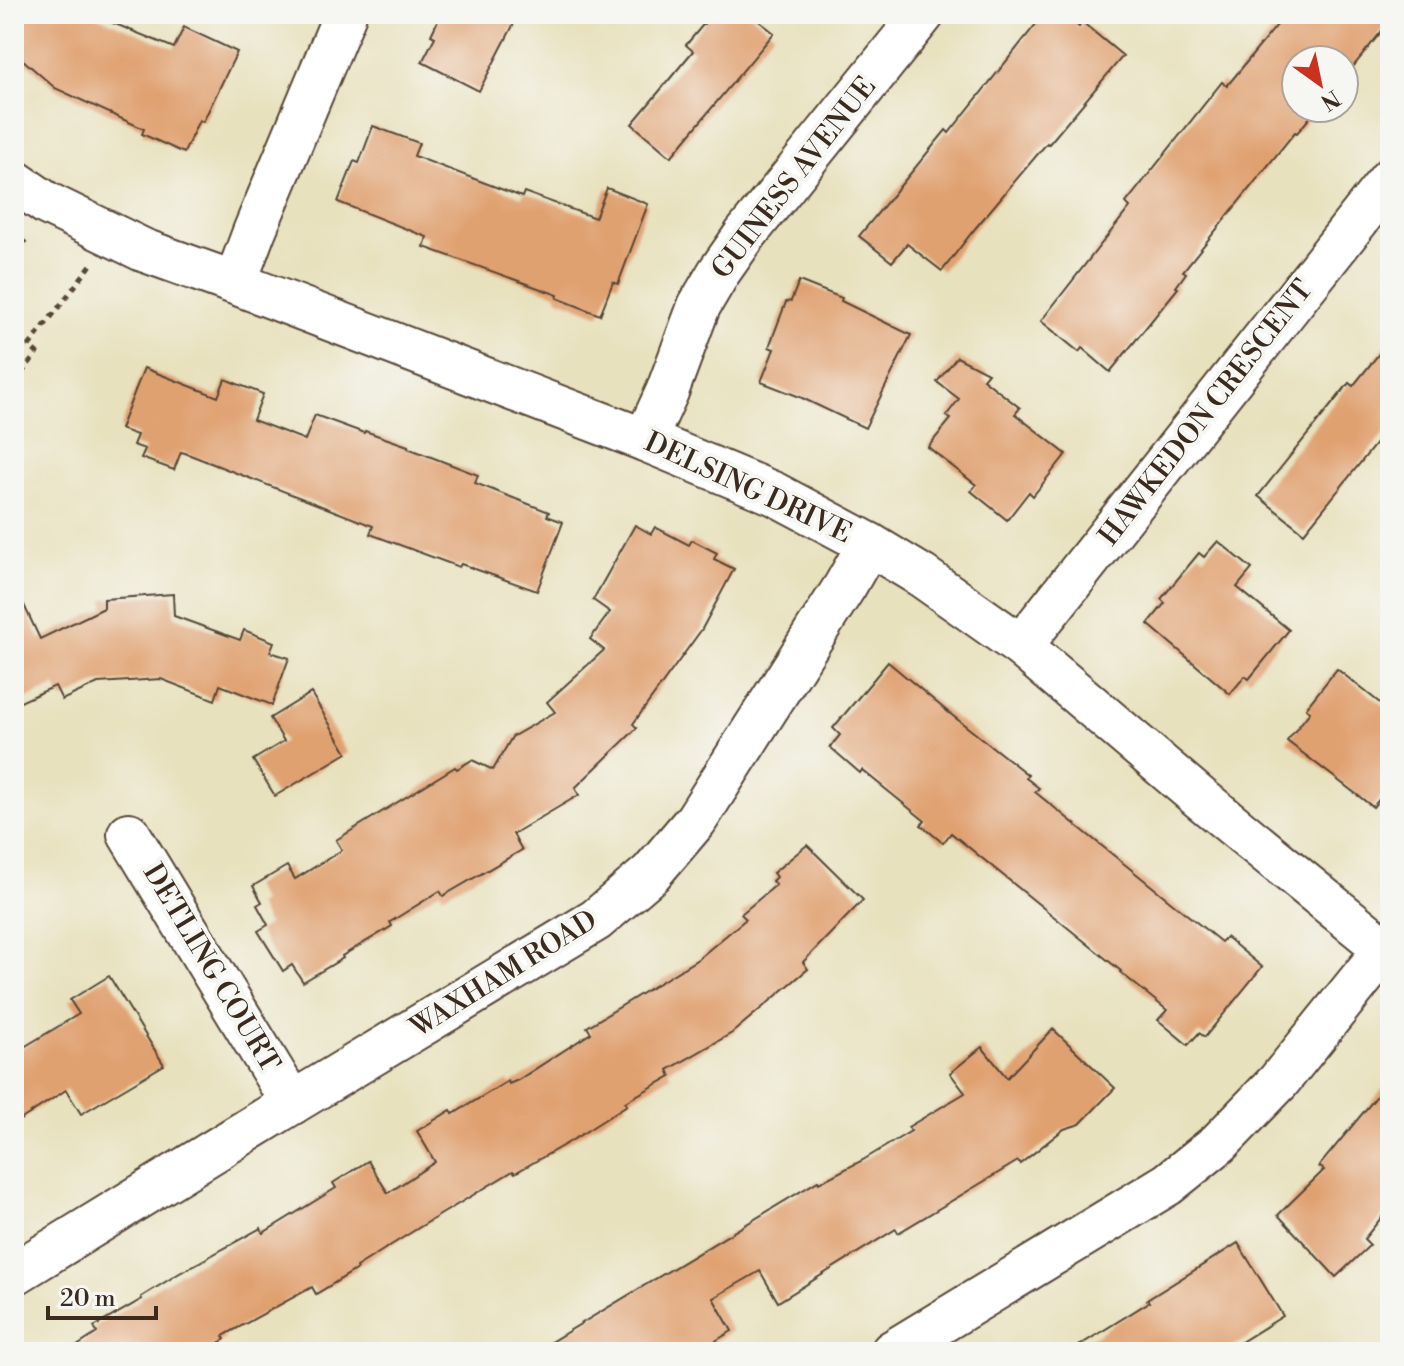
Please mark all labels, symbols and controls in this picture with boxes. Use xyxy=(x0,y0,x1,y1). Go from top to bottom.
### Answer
north arrow xyxy=(1280,44,1360,124)
street label: GUINESS AVENUE xyxy=(704,70,884,286)
text: N xyxy=(1315,83,1345,116)
street label: HAWKEDON CRESCENT xyxy=(1091,273,1321,553)
street label: DELSING DRIVE xyxy=(639,425,857,551)
street label: DETLING COURT xyxy=(135,857,287,1079)
street label: WAXHAM ROAD xyxy=(403,903,604,1046)
scale bar xyxy=(48,1270,156,1320)
text: 20 m xyxy=(60,1284,116,1314)

